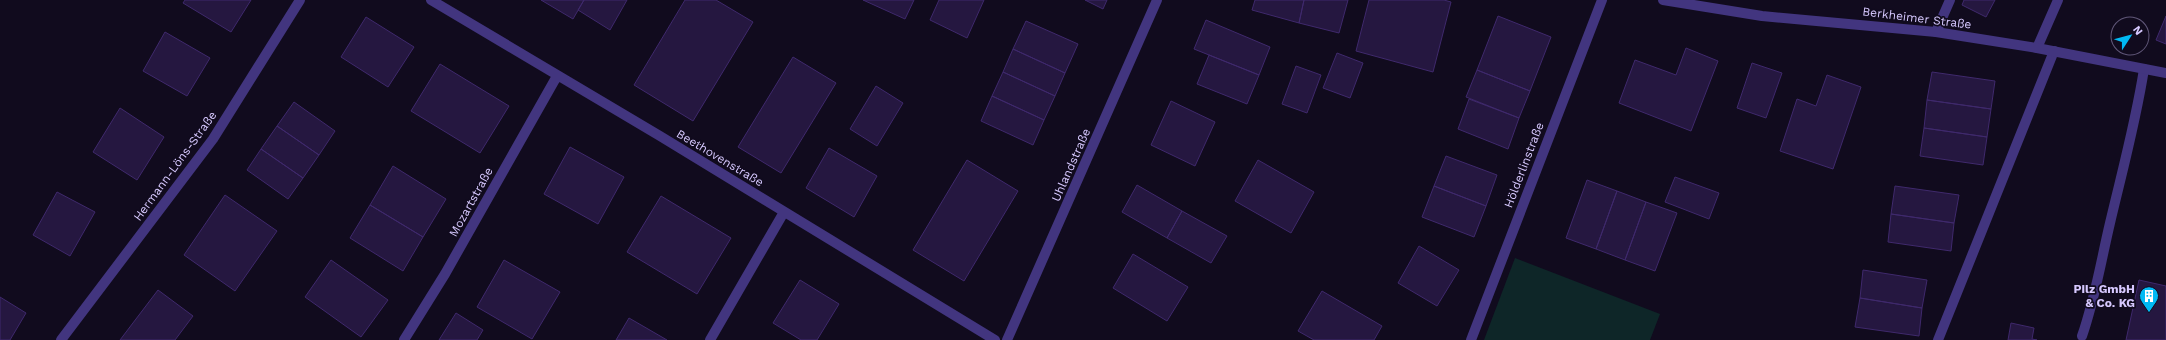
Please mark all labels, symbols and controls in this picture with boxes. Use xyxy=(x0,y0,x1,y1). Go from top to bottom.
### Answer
street label: Berkheimer Straße xyxy=(1862,4,1972,32)
north arrow xyxy=(2110,16,2150,56)
text: N xyxy=(2130,23,2145,38)
street label: Hermann-Löns-Straße xyxy=(131,108,220,224)
street label: Hölderlinstraße xyxy=(1501,120,1547,210)
street label: Uhlandstraße xyxy=(1049,126,1093,204)
street label: Beethovenstraße xyxy=(674,127,766,190)
street label: Mozartstraße xyxy=(446,165,496,239)
place label: Pilz GmbH & Co. KG xyxy=(2074,282,2135,310)
building icon: Pilz GmbH & Co. KG xyxy=(2138,285,2160,313)

